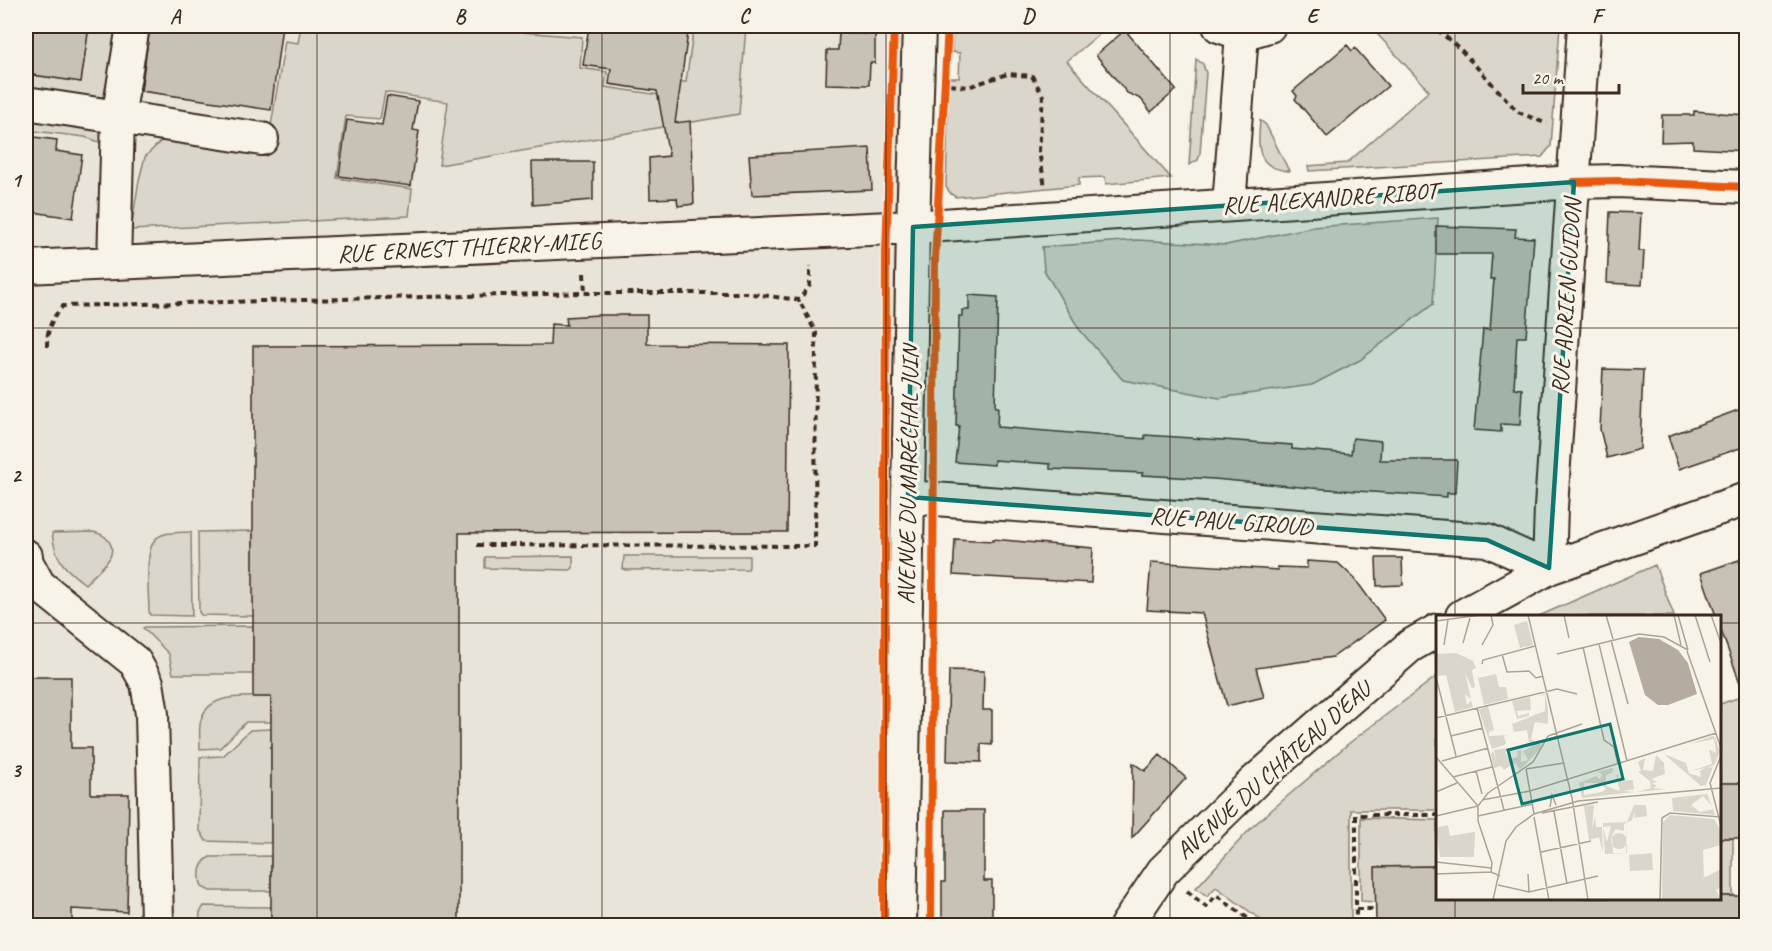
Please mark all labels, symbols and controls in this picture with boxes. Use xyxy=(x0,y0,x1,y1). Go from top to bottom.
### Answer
text: A xyxy=(170,4,182,29)
text: B xyxy=(455,4,467,29)
text: C xyxy=(739,4,751,29)
text: D xyxy=(1022,4,1036,29)
text: E xyxy=(1307,4,1321,29)
text: F xyxy=(1592,4,1606,29)
scale bar xyxy=(1523,57,1619,95)
text: 20 m xyxy=(1532,67,1565,89)
text: 1 xyxy=(12,168,23,193)
street label: RUE ALEXANDRE RIBOT xyxy=(1221,175,1445,220)
street label: RUE ADRIEN GUIDON xyxy=(1544,195,1588,396)
street label: RUE ERNEST THIERRY-MIEG xyxy=(337,225,603,269)
street label: AVENUE DU MARÉCHAL JUIN xyxy=(891,342,925,605)
text: 2 xyxy=(12,463,23,488)
street label: RUE PAUL GIROUD xyxy=(1149,500,1315,542)
inset map xyxy=(1436,615,1721,900)
street label: AVENUE DU CHÂTEAU D'EAU xyxy=(1169,672,1379,865)
text: 3 xyxy=(12,758,23,783)

